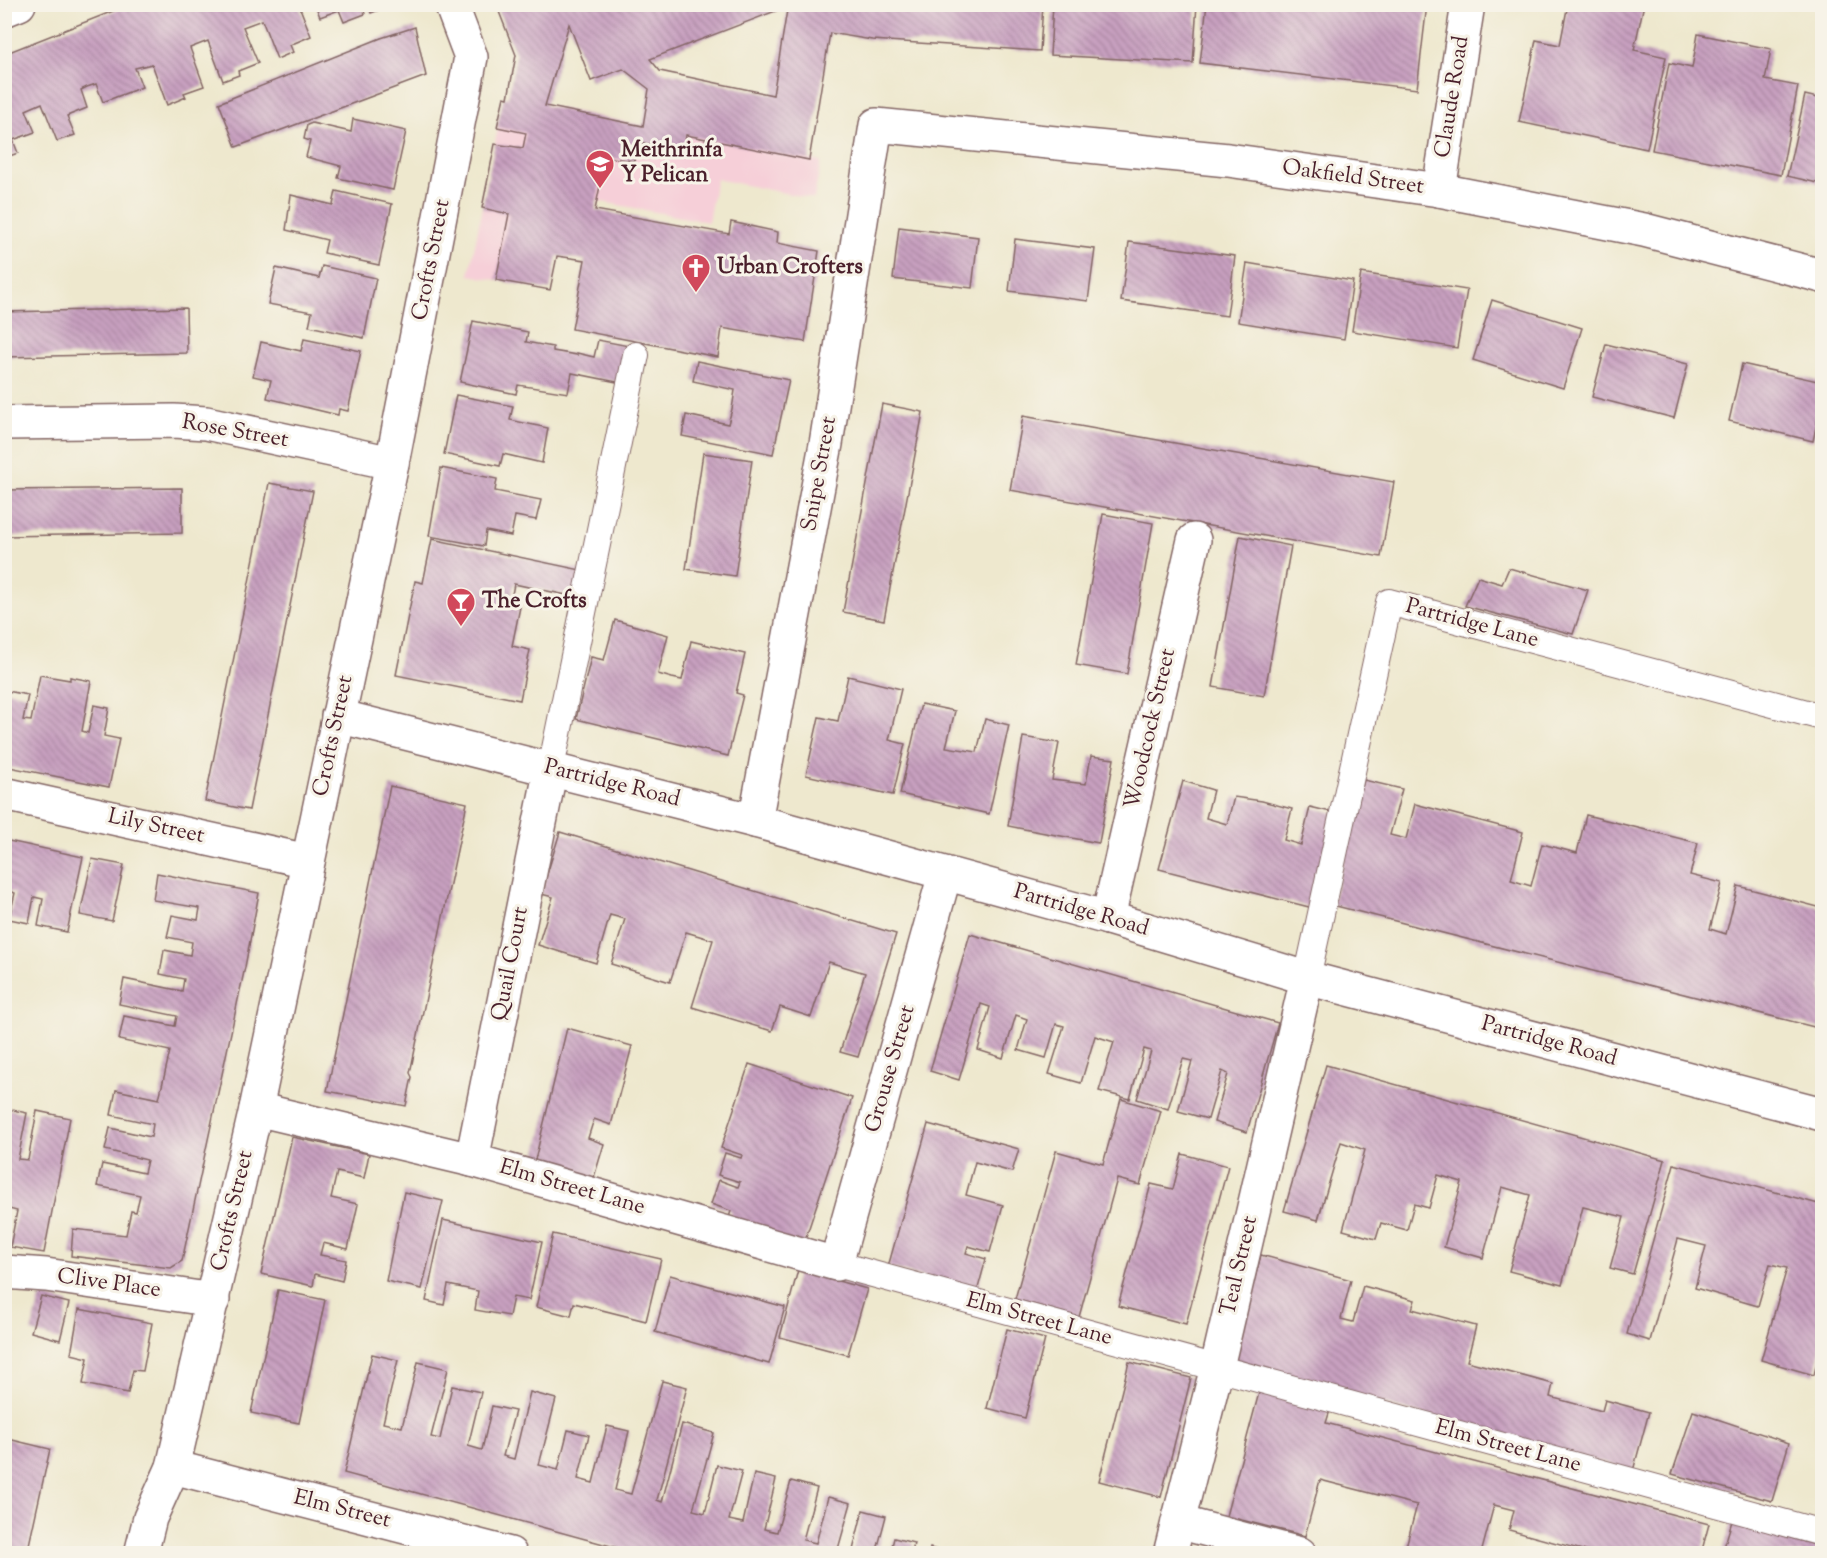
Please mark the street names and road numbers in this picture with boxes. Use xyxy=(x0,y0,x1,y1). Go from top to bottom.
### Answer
street label: Claude Road xyxy=(1428,34,1478,160)
street label: Oakfield Street xyxy=(1280,152,1426,204)
street label: Crofts Street xyxy=(405,196,460,323)
street label: Rose Street xyxy=(179,407,291,457)
street label: Snipe Street xyxy=(794,414,846,534)
street label: Partridge Lane xyxy=(1402,591,1542,657)
street label: Woodcock Street xyxy=(1117,645,1185,812)
street label: Crofts Street xyxy=(306,672,363,799)
street label: Partridge Road xyxy=(541,752,683,816)
street label: Lily Street xyxy=(105,801,208,853)
street label: Partridge Road xyxy=(1010,876,1152,946)
street label: Quail Court xyxy=(484,904,538,1024)
street label: Grouse Street xyxy=(858,1001,925,1137)
street label: Partridge Road xyxy=(1478,1009,1620,1075)
street label: Crofts Street xyxy=(204,1147,263,1275)
street label: Elm Street Lane xyxy=(495,1152,649,1224)
street label: Teal Street xyxy=(1213,1212,1267,1319)
street label: Clive Place xyxy=(55,1261,163,1307)
street label: Elm Street Lane xyxy=(962,1285,1116,1355)
street label: Elm Street Lane xyxy=(1431,1412,1585,1482)
street label: Elm Street xyxy=(290,1482,394,1538)

